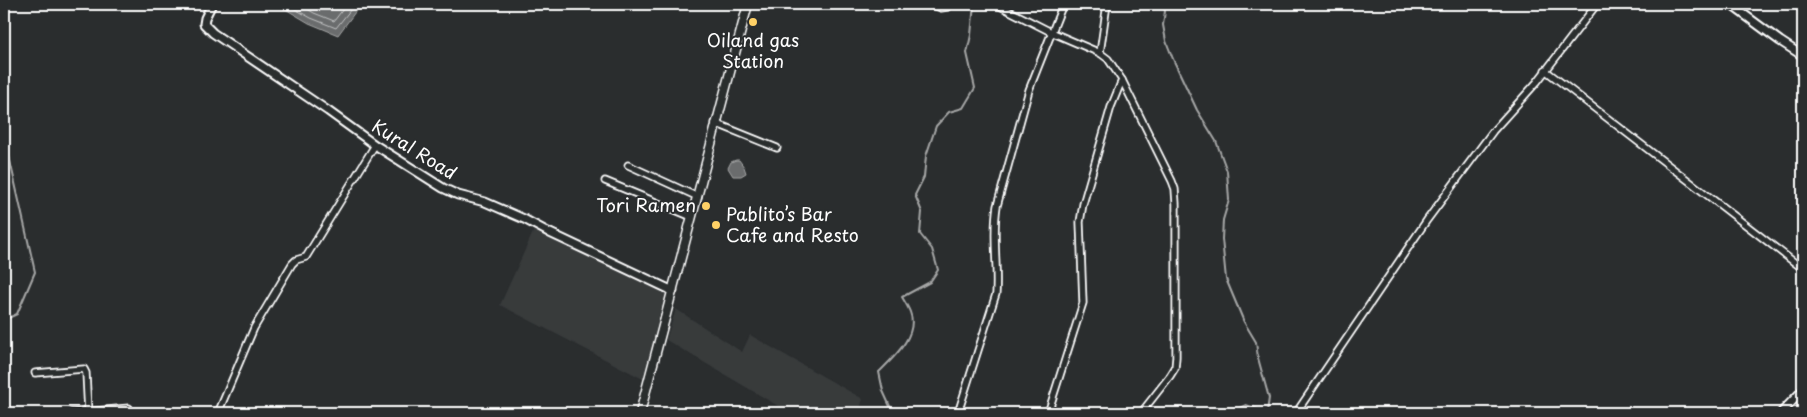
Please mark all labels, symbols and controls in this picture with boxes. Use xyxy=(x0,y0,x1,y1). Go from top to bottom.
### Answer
marker: Oiland gas Station xyxy=(747,16,759,28)
place label: Oiland gas Station xyxy=(707,26,799,74)
street label: Kural Road xyxy=(367,112,462,186)
place label: Tori Ramen xyxy=(596,191,696,218)
marker: Tori Ramen xyxy=(700,200,712,212)
place label: Pablito’s Bar Cafe and Resto xyxy=(726,200,859,248)
marker: Pablito’s Bar Cafe and Resto xyxy=(710,219,722,231)

